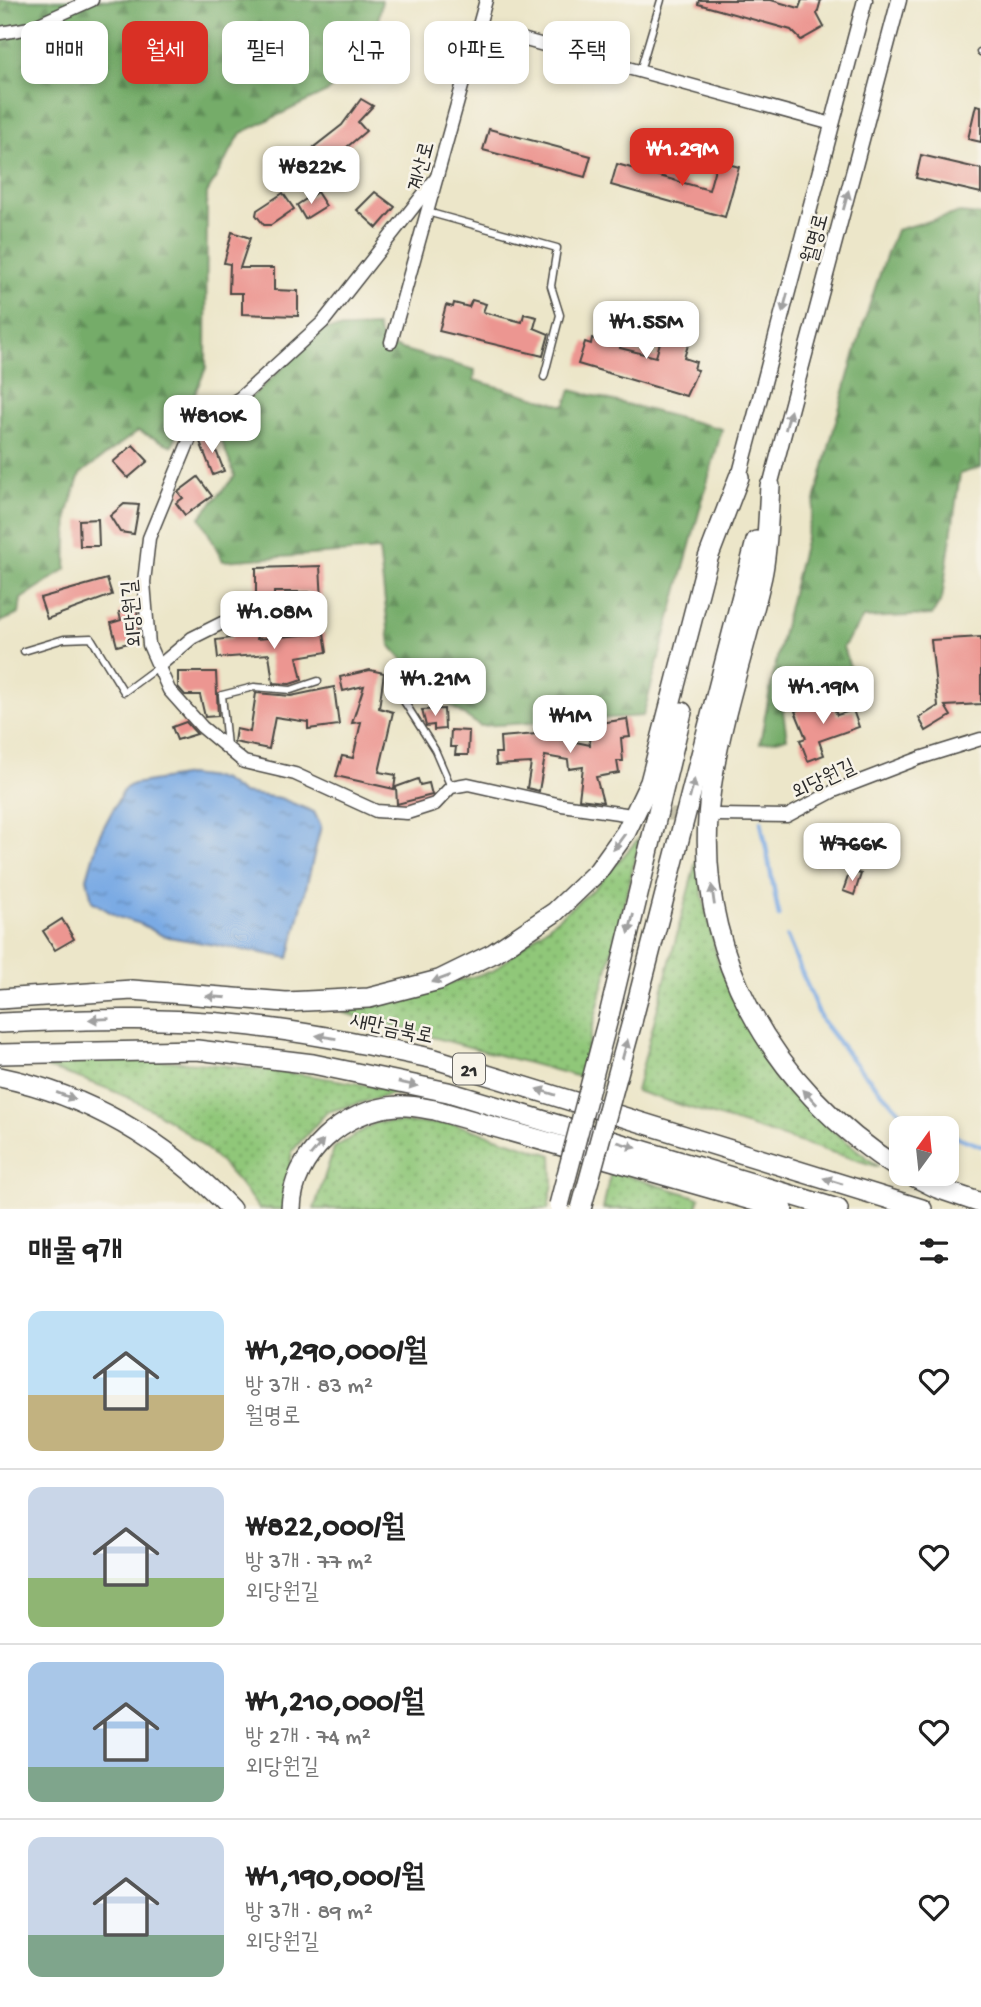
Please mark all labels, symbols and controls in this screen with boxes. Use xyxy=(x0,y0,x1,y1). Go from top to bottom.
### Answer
chip: 매매 xyxy=(21,21,108,84)
chip: 월세 xyxy=(122,21,208,84)
chip: 필터 xyxy=(222,21,309,84)
chip: 신규 xyxy=(323,21,410,84)
chip: 아파트 xyxy=(424,21,529,84)
chip: 주택 xyxy=(543,21,630,84)
pin: ₩1.29M xyxy=(625,128,739,188)
text: ₩1.29M xyxy=(646,137,718,164)
street label: 계산로 xyxy=(405,139,442,195)
pin: ₩822K xyxy=(262,146,360,206)
text: ₩822K xyxy=(279,155,343,182)
one-way arrow xyxy=(841,189,852,211)
street label: 월명로 xyxy=(798,211,836,267)
one-way arrow xyxy=(779,292,790,314)
pin: ₩1.55M xyxy=(589,302,703,361)
text: ₩1.55M xyxy=(609,310,683,337)
pin: ₩810K xyxy=(163,396,261,455)
text: ₩810K xyxy=(180,404,244,431)
one-way arrow xyxy=(783,409,793,430)
street label: 외당원길 xyxy=(119,579,150,648)
pin: ₩1.08M xyxy=(217,592,331,651)
text: ₩1.08M xyxy=(236,600,312,627)
pin: ₩1.21M xyxy=(378,658,492,718)
pin: ₩1.19M xyxy=(766,666,880,726)
text: ₩1.21M xyxy=(400,667,470,694)
text: ₩1.19M xyxy=(788,675,858,702)
pin: ₩1M xyxy=(536,696,604,755)
text: ₩1M xyxy=(549,704,591,731)
street label: 외당원길 xyxy=(789,756,860,807)
one-way arrow xyxy=(687,778,698,800)
pin: ₩766K xyxy=(803,824,901,883)
text: ₩766K xyxy=(819,832,885,859)
one-way arrow xyxy=(612,833,626,852)
one-way arrow xyxy=(707,884,718,906)
one-way arrow xyxy=(625,913,636,935)
one-way arrow xyxy=(430,973,451,984)
one-way arrow xyxy=(205,991,227,1002)
street label: 새만금북로 xyxy=(347,1009,435,1051)
one-way arrow xyxy=(88,1013,110,1024)
one-way arrow xyxy=(314,1031,336,1042)
one-way arrow xyxy=(620,1038,630,1059)
road number: 21 xyxy=(453,1054,485,1084)
one-way arrow xyxy=(397,1078,419,1089)
one-way arrow xyxy=(535,1087,556,1097)
one-way arrow xyxy=(802,1088,818,1106)
one-way arrow xyxy=(55,1091,76,1102)
north arrow xyxy=(889,1116,959,1186)
map controls xyxy=(889,1116,959,1186)
one-way arrow xyxy=(309,1139,324,1156)
one-way arrow xyxy=(617,1140,638,1150)
one-way arrow xyxy=(823,1176,844,1186)
icon: filters xyxy=(915,1232,953,1270)
text: 매물 9개 xyxy=(28,1236,123,1271)
text: ₩1,290,000/월 xyxy=(245,1336,428,1371)
icon: home xyxy=(84,1339,168,1423)
icon: heart xyxy=(915,1362,953,1400)
text: 방 3개 · 83 m² xyxy=(245,1374,373,1401)
text: 월명로 xyxy=(245,1404,301,1431)
text: ₩822,000/월 xyxy=(245,1512,405,1547)
icon: home xyxy=(84,1515,168,1599)
icon: heart xyxy=(915,1538,953,1576)
text: 방 3개 · 77 m² xyxy=(245,1550,372,1577)
text: 외당원길 xyxy=(245,1580,319,1607)
text: ₩1,210,000/월 xyxy=(245,1687,425,1722)
icon: home xyxy=(84,1690,168,1774)
icon: heart xyxy=(915,1713,953,1751)
text: 방 2개 · 74 m² xyxy=(245,1725,371,1752)
text: 외당원길 xyxy=(245,1755,319,1782)
text: ₩1,190,000/월 xyxy=(245,1862,425,1897)
icon: home xyxy=(84,1865,168,1949)
icon: heart xyxy=(915,1888,953,1926)
text: 방 3개 · 89 m² xyxy=(245,1900,373,1927)
text: 외당원길 xyxy=(245,1930,319,1957)

